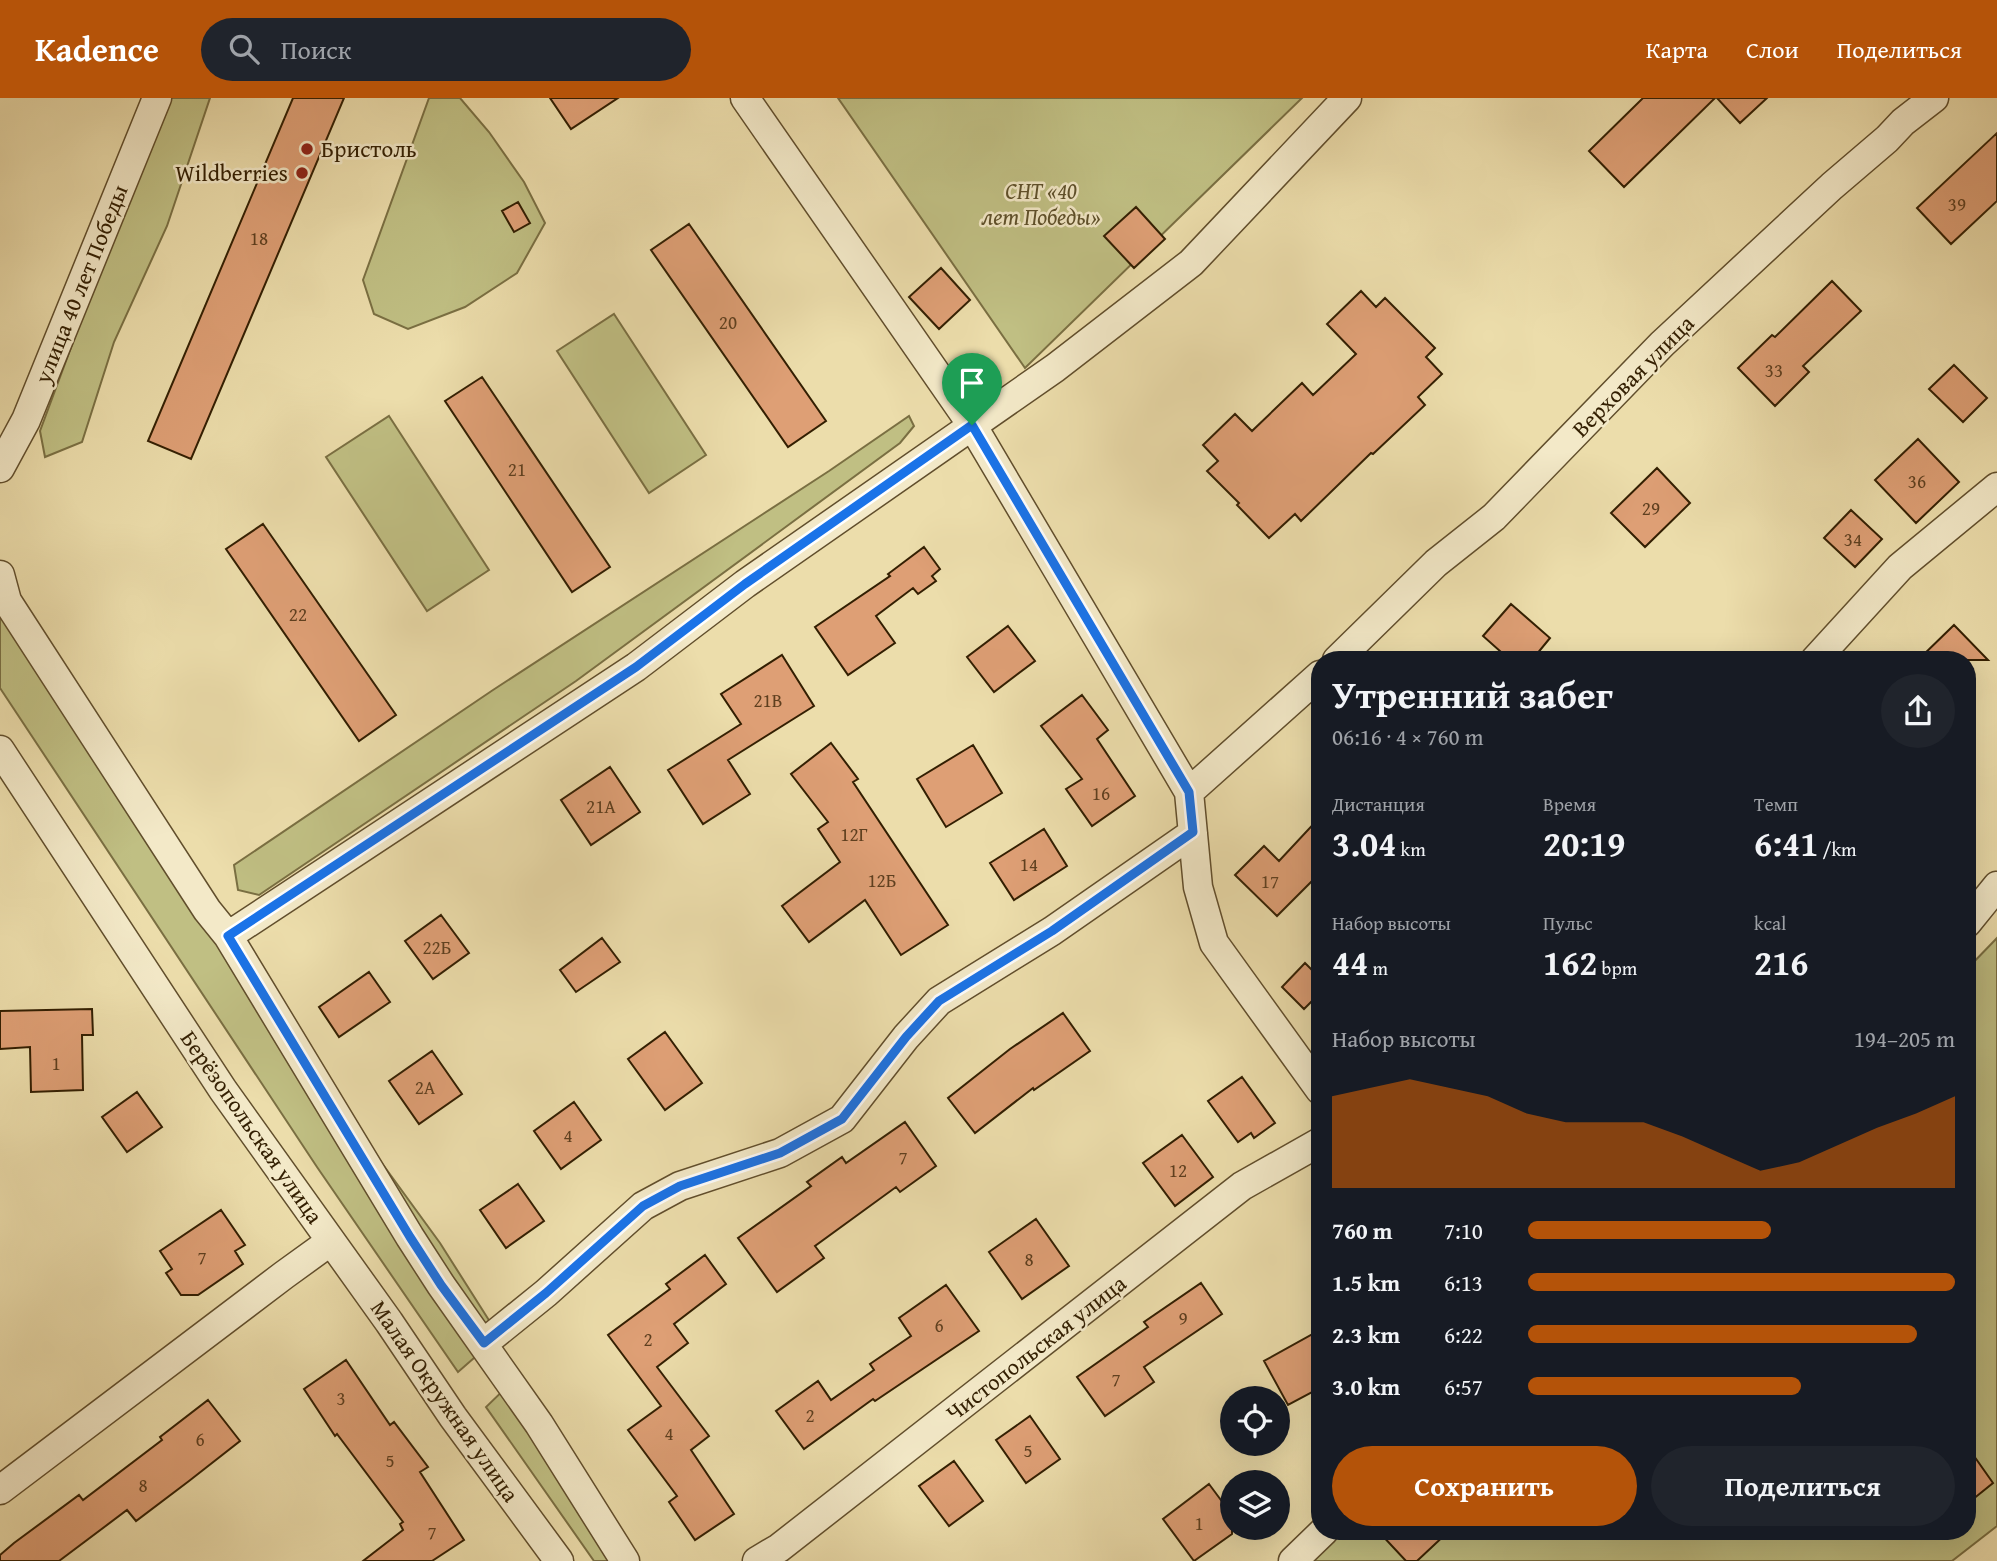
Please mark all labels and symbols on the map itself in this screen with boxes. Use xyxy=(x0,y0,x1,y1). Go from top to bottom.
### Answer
place label: Бристоль xyxy=(321,132,417,165)
marker: Бристоль xyxy=(299,141,315,157)
place label: Wildberries xyxy=(175,156,288,189)
marker: Wildberries xyxy=(294,165,310,181)
park label: СНТ «40 лет Победы» xyxy=(981,174,1101,233)
street label: улица 40 лет Победы xyxy=(25,179,135,389)
house number: 39 xyxy=(1948,190,1966,218)
house number: 18 xyxy=(250,224,268,252)
street label: Верховая улица xyxy=(1564,307,1701,444)
house number: 20 xyxy=(719,308,737,336)
pin xyxy=(942,353,1002,425)
house number: 33 xyxy=(1765,356,1783,384)
house number: 21 xyxy=(508,455,526,483)
house number: 36 xyxy=(1908,467,1926,495)
house number: 29 xyxy=(1642,494,1660,522)
house number: 34 xyxy=(1844,525,1862,553)
house number: 22 xyxy=(289,600,307,628)
house number: 21В xyxy=(753,686,783,714)
house number: 16 xyxy=(1092,779,1110,807)
house number: 21А xyxy=(586,792,616,820)
house number: 12Г xyxy=(840,820,868,848)
house number: 14 xyxy=(1020,850,1038,878)
house number: 12Б xyxy=(867,866,897,894)
house number: 17 xyxy=(1261,867,1279,895)
house number: 22Б xyxy=(422,933,452,961)
street label: Берёзопольская улица xyxy=(173,1023,332,1230)
house number: 1 xyxy=(51,1049,61,1077)
house number: 2А xyxy=(415,1073,436,1101)
house number: 4 xyxy=(563,1121,573,1149)
house number: 7 xyxy=(898,1143,908,1171)
house number: 12 xyxy=(1169,1156,1187,1184)
house number: 7 xyxy=(197,1243,207,1271)
house number: 8 xyxy=(1024,1245,1034,1273)
street label: Чистопольская улица xyxy=(938,1267,1133,1429)
street label: Малая Окружная улица xyxy=(363,1293,528,1508)
house number: 9 xyxy=(1178,1304,1188,1332)
house number: 6 xyxy=(934,1311,944,1339)
house number: 2 xyxy=(643,1325,653,1353)
house number: 7 xyxy=(1111,1365,1121,1393)
house number: 3 xyxy=(336,1384,346,1412)
house number: 2 xyxy=(805,1401,815,1429)
house number: 4 xyxy=(664,1419,674,1447)
house number: 6 xyxy=(195,1425,205,1453)
house number: 5 xyxy=(1023,1436,1033,1464)
house number: 5 xyxy=(385,1446,395,1474)
house number: 8 xyxy=(138,1471,148,1499)
house number: 1 xyxy=(1194,1509,1204,1537)
house number: 7 xyxy=(427,1518,437,1546)

